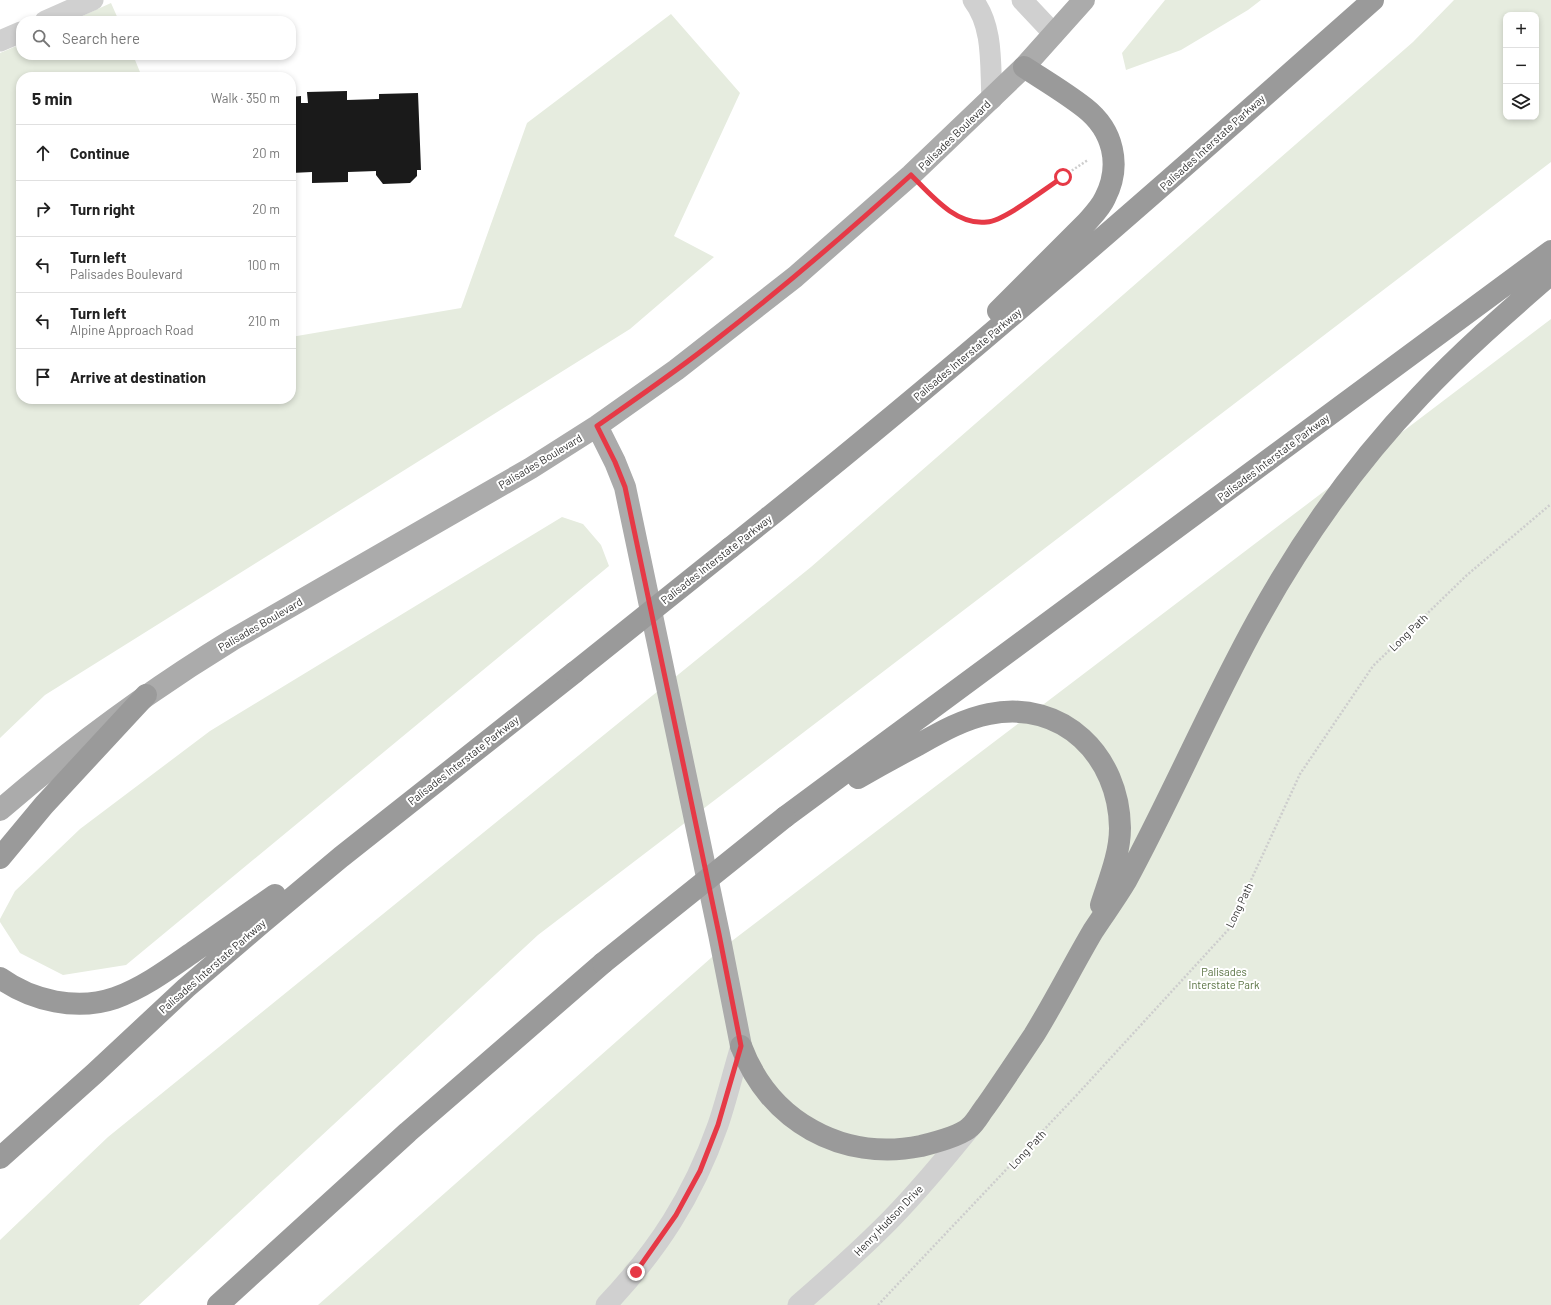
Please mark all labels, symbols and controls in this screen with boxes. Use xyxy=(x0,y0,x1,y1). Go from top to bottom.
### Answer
map controls xyxy=(1503,12,1539,120)
button: + xyxy=(1503,12,1539,48)
search box xyxy=(16,16,296,60)
icon: search xyxy=(30,27,52,49)
text: Search here xyxy=(62,29,140,47)
button: − xyxy=(1503,48,1539,84)
button: layers xyxy=(1503,84,1539,120)
text: 5 min xyxy=(32,88,72,108)
text: Walk · 350 m xyxy=(211,90,280,106)
street label: Palisades Interstate Parkway xyxy=(1157,91,1267,193)
street label: Palisades Boulevard xyxy=(915,97,993,173)
icon: ahead xyxy=(32,142,54,164)
text: Continue xyxy=(70,144,130,162)
text: 20 m xyxy=(252,145,280,161)
route start xyxy=(1054,168,1072,186)
icon: right xyxy=(32,198,54,220)
text: Turn right xyxy=(70,200,135,218)
text: 20 m xyxy=(252,201,280,217)
text: Turn left xyxy=(70,248,126,266)
icon: left xyxy=(32,254,54,276)
text: 100 m xyxy=(247,257,280,273)
text: Palisades Boulevard xyxy=(70,266,183,282)
text: Turn left xyxy=(70,304,126,322)
street label: Palisades Interstate Parkway xyxy=(910,305,1024,403)
icon: left xyxy=(32,310,54,332)
text: 210 m xyxy=(248,313,280,329)
text: Alpine Approach Road xyxy=(70,322,194,338)
icon: arrive xyxy=(32,366,54,388)
text: Arrive at destination xyxy=(70,368,206,386)
street label: Palisades Interstate Parkway xyxy=(1214,411,1332,503)
street label: Palisades Boulevard xyxy=(496,431,584,491)
street label: Palisades Interstate Parkway xyxy=(658,512,774,606)
street label: Palisades Boulevard xyxy=(215,595,305,653)
street label: Long Path xyxy=(1386,611,1430,653)
street label: Palisades Interstate Parkway xyxy=(405,713,521,807)
street label: Long Path xyxy=(1223,880,1255,930)
street label: Palisades Interstate Parkway xyxy=(156,916,268,1016)
park label: Palisades Interstate Park xyxy=(1189,965,1260,991)
street label: Long Path xyxy=(1006,1127,1048,1171)
street label: Henry Hudson Drive xyxy=(851,1182,925,1258)
route end xyxy=(627,1263,645,1281)

